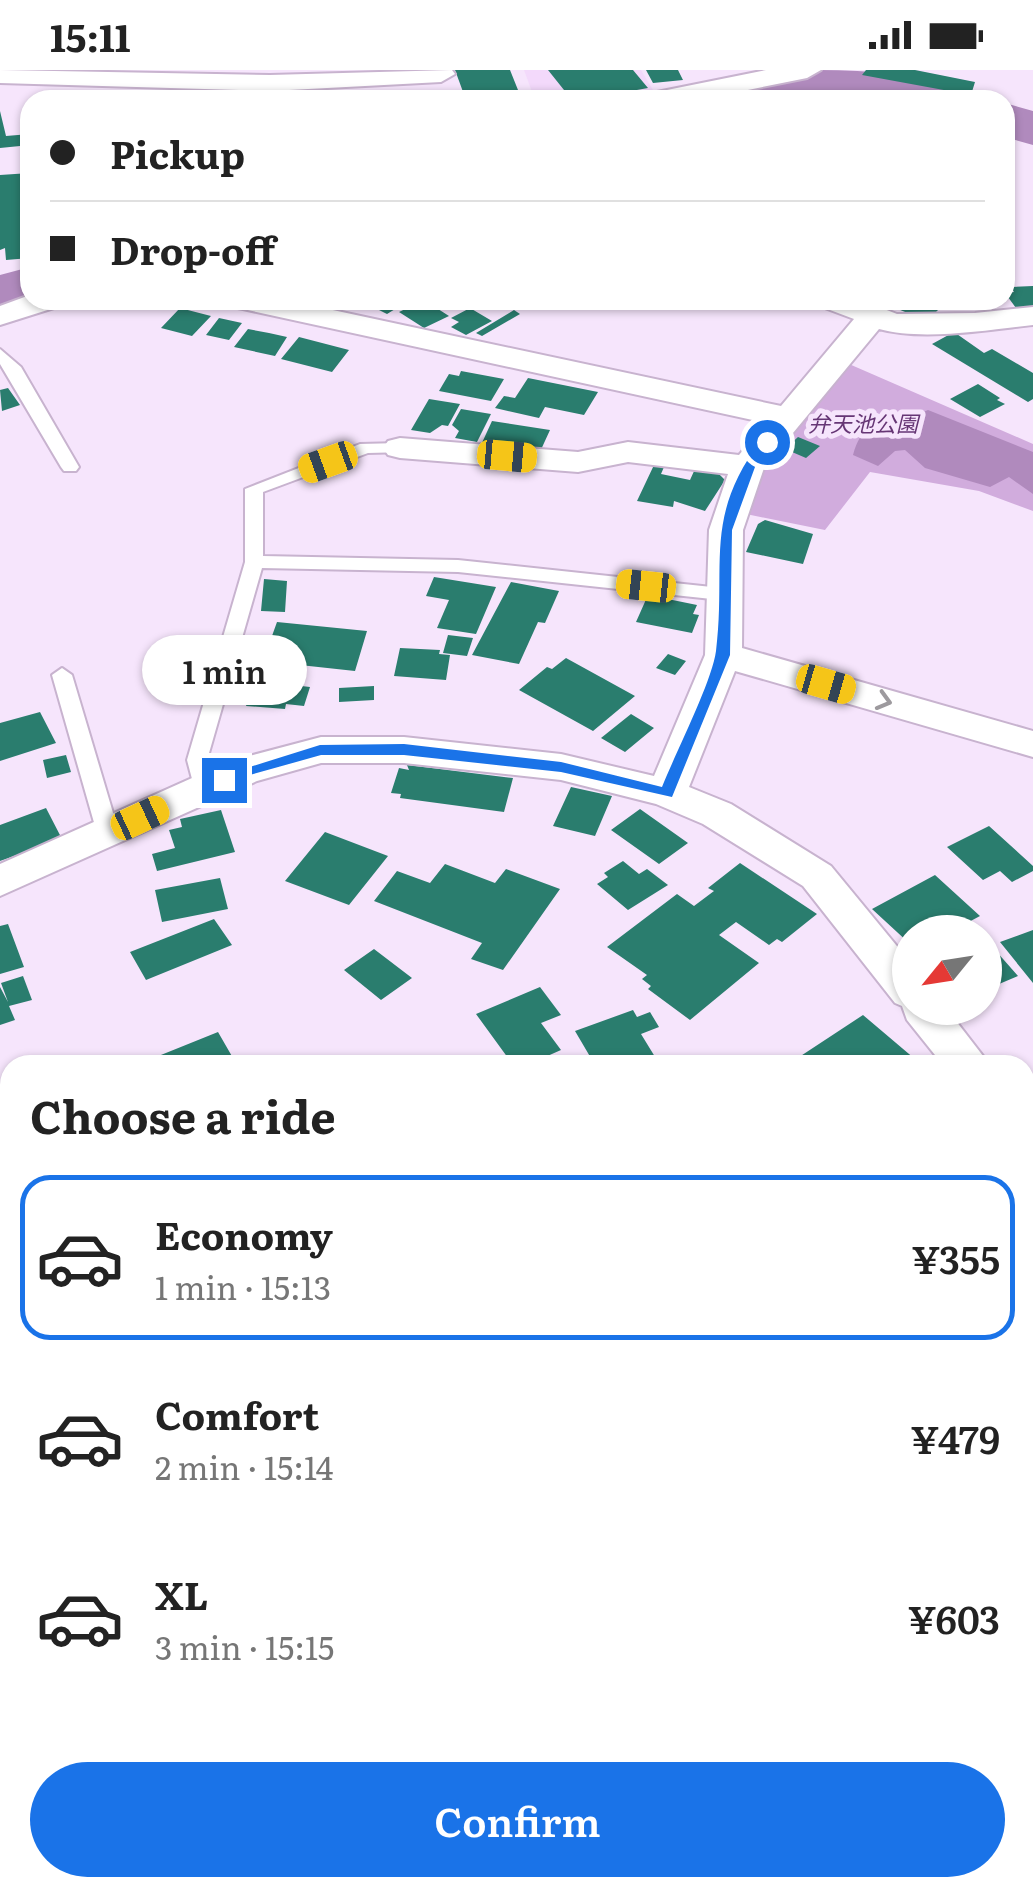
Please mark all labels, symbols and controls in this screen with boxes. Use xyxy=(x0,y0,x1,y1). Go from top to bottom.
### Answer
text: 15:11 xyxy=(50,7,130,64)
text: Pickup xyxy=(110,124,245,181)
text: Drop-off xyxy=(110,220,275,277)
park label: 弁天池公園 xyxy=(808,406,921,439)
route start xyxy=(745,420,790,465)
car xyxy=(295,438,361,486)
car xyxy=(476,438,538,474)
car xyxy=(615,568,677,604)
callout: 1 min xyxy=(142,635,306,705)
text: 1 min xyxy=(182,646,267,694)
car xyxy=(793,661,859,707)
one-way arrow xyxy=(875,689,892,710)
route end xyxy=(202,758,247,803)
car xyxy=(106,792,174,844)
north arrow xyxy=(892,915,1002,1025)
map controls xyxy=(892,915,1002,1025)
text: Choose a ride xyxy=(30,1081,336,1148)
text: Economy xyxy=(155,1205,333,1262)
icon: car xyxy=(35,1213,125,1303)
text: ¥355 xyxy=(911,1229,1000,1286)
text: 1 min · 15:13 xyxy=(155,1262,331,1310)
text: Comfort xyxy=(155,1385,319,1442)
icon: car xyxy=(35,1393,125,1483)
text: ¥479 xyxy=(910,1409,1000,1466)
text: 2 min · 15:14 xyxy=(155,1442,333,1490)
text: XL xyxy=(155,1565,208,1622)
icon: car xyxy=(35,1573,125,1663)
text: ¥603 xyxy=(908,1589,1000,1646)
text: 3 min · 15:15 xyxy=(155,1622,334,1670)
button: Confirm xyxy=(30,1762,1005,1877)

